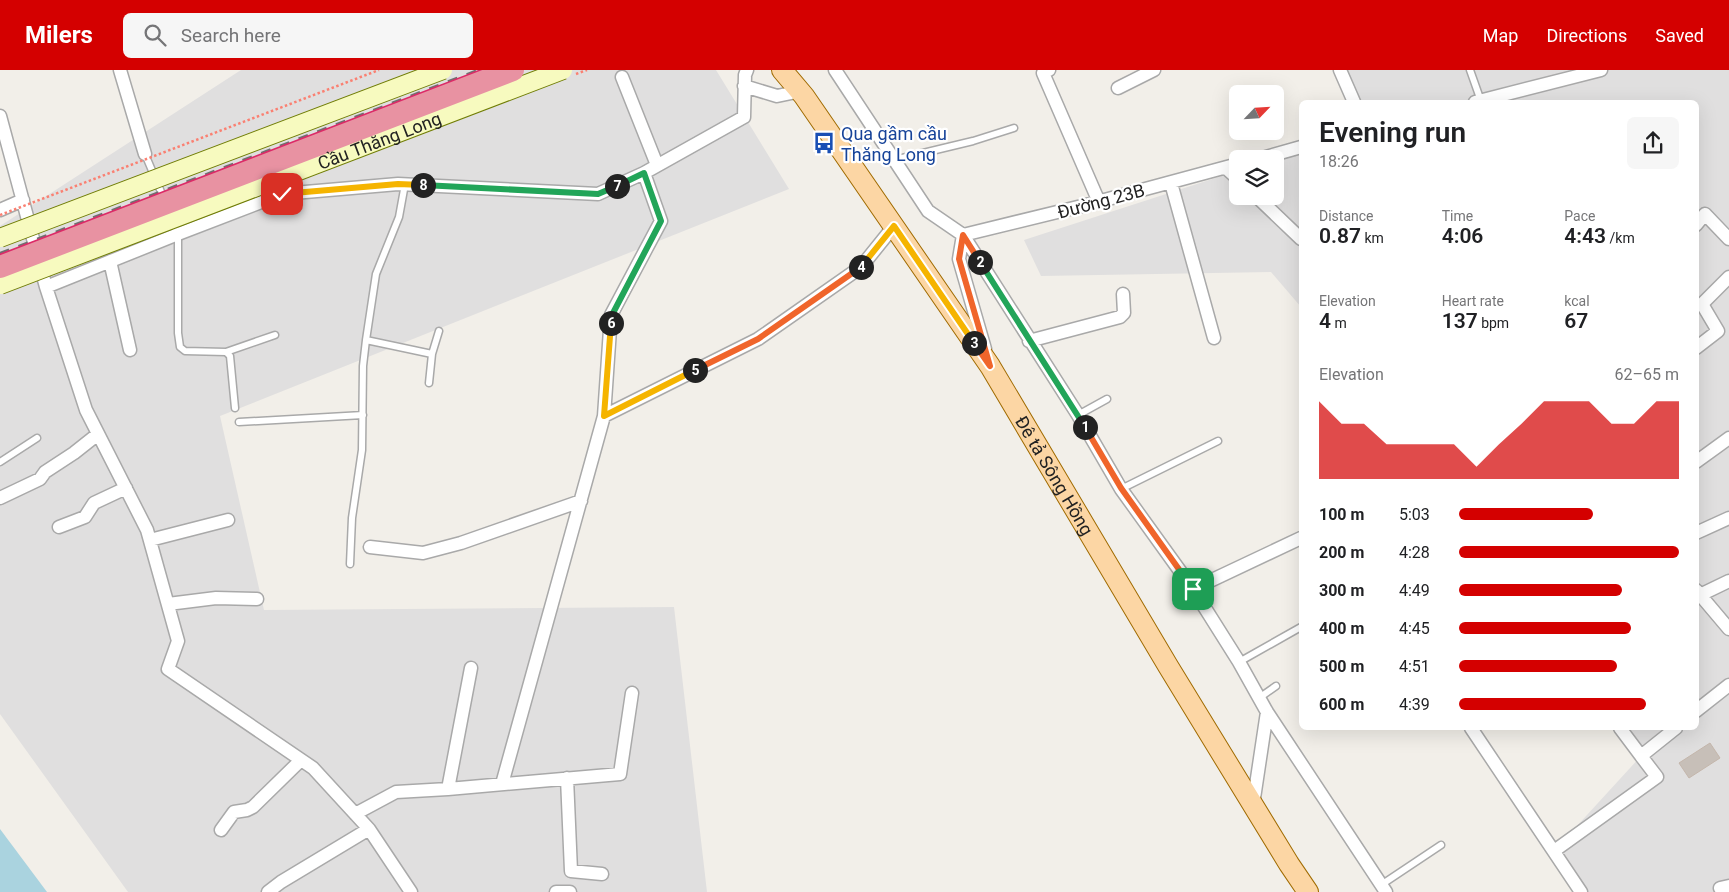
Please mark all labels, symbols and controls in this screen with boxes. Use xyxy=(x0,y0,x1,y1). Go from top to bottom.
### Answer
search box xyxy=(123,13,473,58)
text: Milers xyxy=(25,21,93,49)
icon: search xyxy=(141,21,169,49)
text: Search here xyxy=(181,24,281,47)
text: Map xyxy=(1483,25,1518,46)
text: Directions xyxy=(1546,25,1627,46)
text: Saved xyxy=(1655,25,1704,46)
north arrow xyxy=(1229,85,1284,140)
map controls xyxy=(1229,85,1284,205)
street label: Cầu Thăng Long xyxy=(315,107,444,173)
text: Evening run xyxy=(1319,116,1466,149)
button: share xyxy=(1627,117,1679,169)
place label: Qua gầm cầu Thăng Long xyxy=(841,123,947,165)
bus stop icon: Qua gầm cầu Thăng Long xyxy=(811,130,837,156)
button: layers xyxy=(1229,150,1284,205)
text: 18:26 xyxy=(1319,152,1359,171)
pin: 8 xyxy=(410,172,436,198)
pin xyxy=(261,173,303,215)
pin: 7 xyxy=(604,174,630,198)
text: 8 xyxy=(419,177,428,193)
text: 7 xyxy=(613,178,622,194)
street label: Đường 23B xyxy=(1055,179,1147,223)
icon: check xyxy=(268,180,296,208)
text: Distance xyxy=(1319,208,1374,224)
text: Time xyxy=(1442,208,1473,224)
text: Pace xyxy=(1564,208,1595,224)
text: 0.87 xyxy=(1319,224,1361,248)
text: 4:06 xyxy=(1442,224,1483,248)
text: 4:43 xyxy=(1564,224,1606,248)
text: km xyxy=(1361,230,1384,246)
text: /km xyxy=(1606,230,1635,246)
pin: 2 xyxy=(968,250,992,274)
pin: 4 xyxy=(848,254,874,280)
text: 2 xyxy=(976,254,985,270)
text: 4 xyxy=(857,259,866,275)
text: Elevation xyxy=(1319,293,1376,309)
text: Heart rate xyxy=(1442,293,1504,309)
text: kcal xyxy=(1564,293,1590,309)
text: 4 xyxy=(1319,309,1331,333)
text: 137 xyxy=(1442,309,1478,333)
text: 67 xyxy=(1564,309,1588,333)
pin: 6 xyxy=(598,310,624,336)
text: 6 xyxy=(607,315,616,331)
text: m xyxy=(1331,315,1347,331)
text: bpm xyxy=(1478,315,1509,331)
pin: 3 xyxy=(962,330,986,356)
text: 3 xyxy=(970,335,979,351)
pin: 5 xyxy=(682,358,708,382)
text: 5 xyxy=(691,362,700,378)
text: Elevation xyxy=(1319,365,1384,384)
text: 62–65 m xyxy=(1615,365,1679,384)
street label: Đê tả Sông Hồng xyxy=(1011,412,1098,539)
pin: 1 xyxy=(1072,414,1098,440)
text: 1 xyxy=(1081,419,1090,435)
text: 100 m xyxy=(1319,505,1364,524)
text: 5:03 xyxy=(1399,505,1430,524)
text: 200 m xyxy=(1319,543,1364,562)
text: 4:28 xyxy=(1399,543,1430,562)
pin xyxy=(1172,568,1214,610)
icon: arrive xyxy=(1179,575,1207,603)
text: 300 m xyxy=(1319,581,1364,600)
text: 4:49 xyxy=(1399,581,1430,600)
text: 400 m xyxy=(1319,619,1364,638)
text: 4:45 xyxy=(1399,619,1430,638)
text: 500 m xyxy=(1319,657,1364,676)
text: 4:51 xyxy=(1399,657,1430,676)
text: 600 m xyxy=(1319,695,1364,714)
text: 4:39 xyxy=(1399,695,1430,714)

